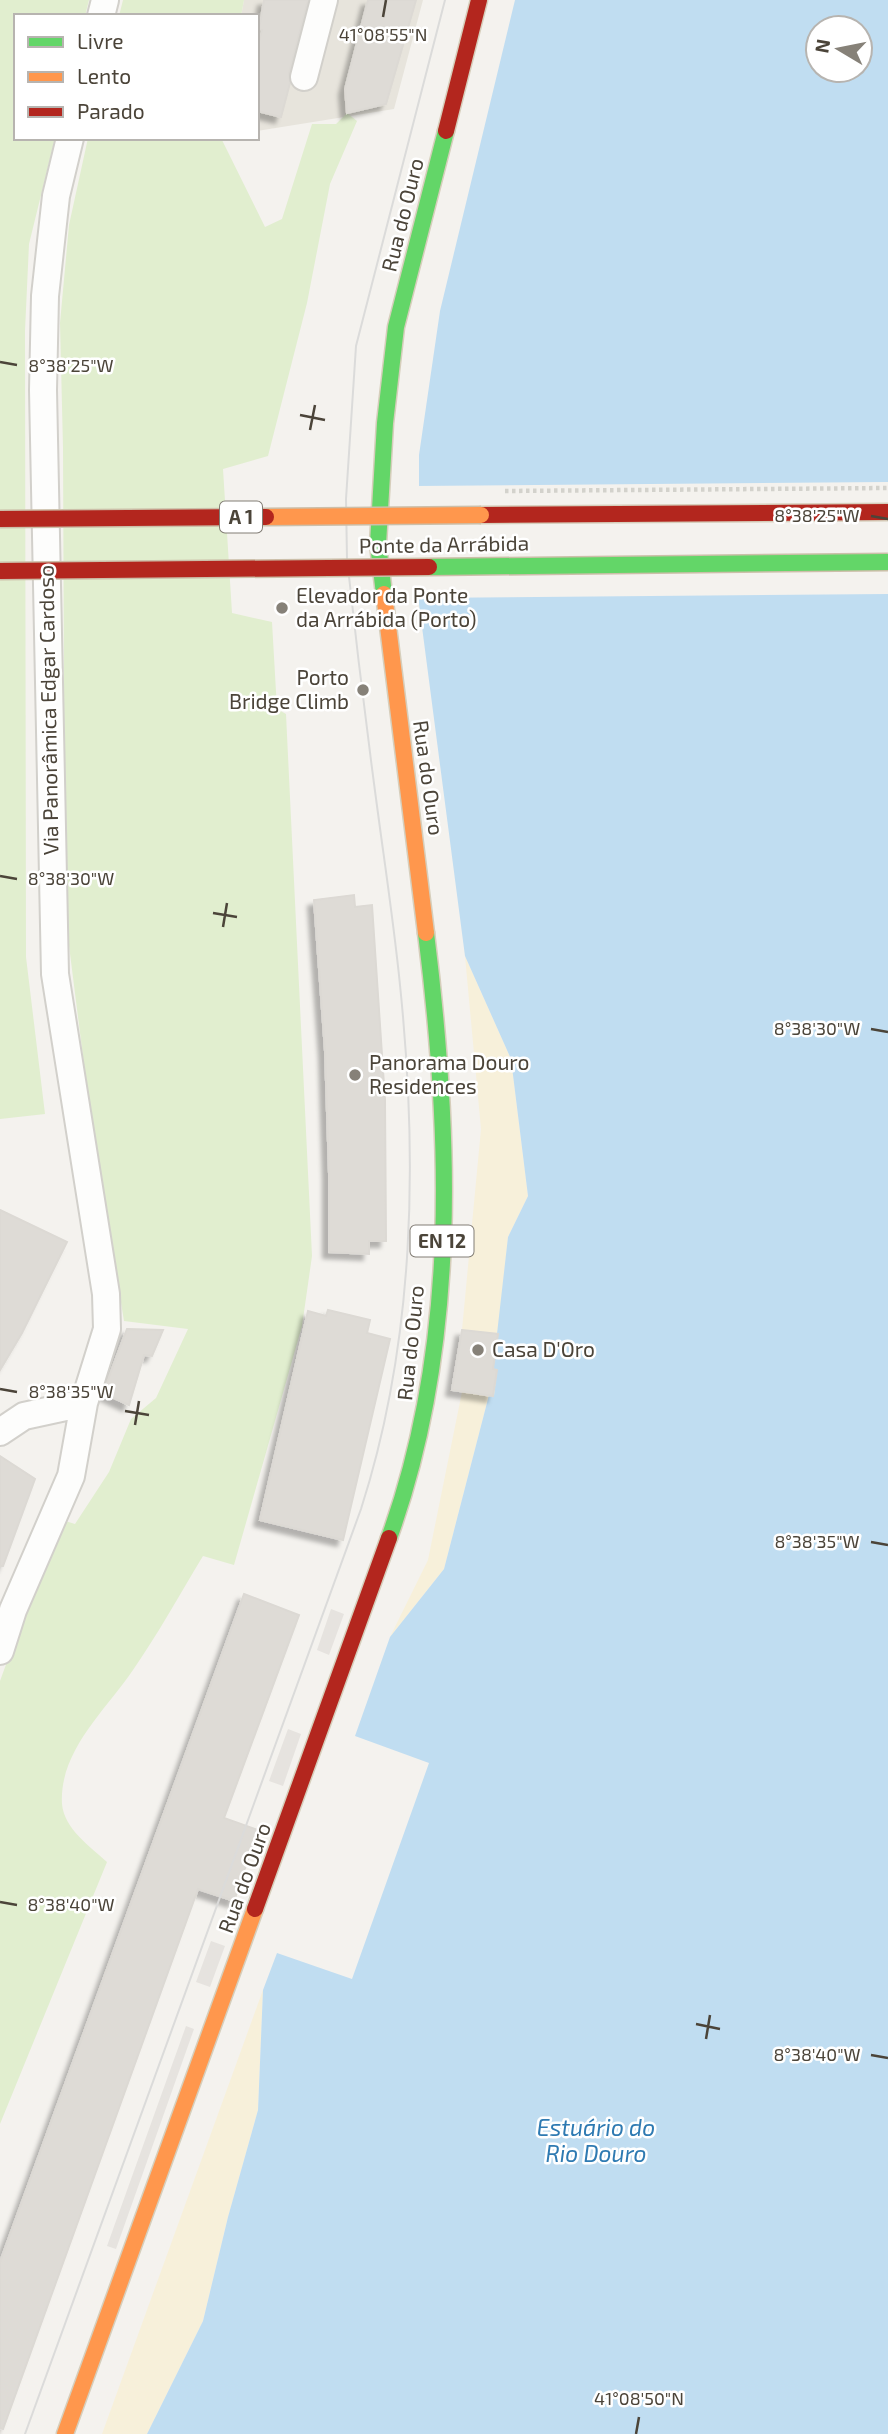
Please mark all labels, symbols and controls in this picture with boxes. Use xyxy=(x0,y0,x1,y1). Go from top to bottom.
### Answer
legend xyxy=(14,14,259,140)
north arrow xyxy=(804,14,874,84)
text: 41°08'55"N xyxy=(339,23,427,45)
text: Livre xyxy=(77,28,124,53)
text: N xyxy=(809,37,834,55)
text: Lento xyxy=(77,63,131,88)
text: Parado xyxy=(77,98,145,123)
street label: Rua do Ouro xyxy=(375,155,428,274)
text: 8°38'25"W xyxy=(28,354,114,376)
road number: A 1 xyxy=(220,502,262,532)
text: 8°38'25"W xyxy=(774,504,860,526)
street label: Ponte da Arrábida xyxy=(359,530,529,557)
street label: Via Panorâmica Edgar Cardoso xyxy=(32,565,63,855)
place label: Elevador da Ponte da Arrábida (Porto) xyxy=(296,582,477,631)
marker: Elevador da Ponte da Arrábida (Porto) xyxy=(274,600,290,616)
place label: Porto Bridge Climb xyxy=(229,664,349,713)
marker: Porto Bridge Climb xyxy=(355,682,371,698)
street label: Rua do Ouro xyxy=(409,719,450,837)
text: 8°38'30"W xyxy=(28,867,114,889)
text: 8°38'30"W xyxy=(774,1017,860,1039)
place label: Panorama Douro Residences xyxy=(369,1049,529,1098)
marker: Panorama Douro Residences xyxy=(347,1067,363,1083)
road number: EN 12 xyxy=(410,1226,474,1256)
street label: Rua do Ouro xyxy=(391,1284,428,1402)
place label: Casa D'Oro xyxy=(492,1336,595,1361)
marker: Casa D'Oro xyxy=(470,1342,486,1358)
text: 8°38'35"W xyxy=(28,1380,114,1402)
text: 8°38'35"W xyxy=(774,1530,860,1552)
street label: Rua do Ouro xyxy=(212,1819,275,1936)
text: 8°38'40"W xyxy=(27,1893,115,1915)
text: 8°38'40"W xyxy=(773,2043,861,2065)
water label: Estuário do Rio Douro xyxy=(537,2113,655,2167)
text: 41°08'50"N xyxy=(594,2387,684,2409)

